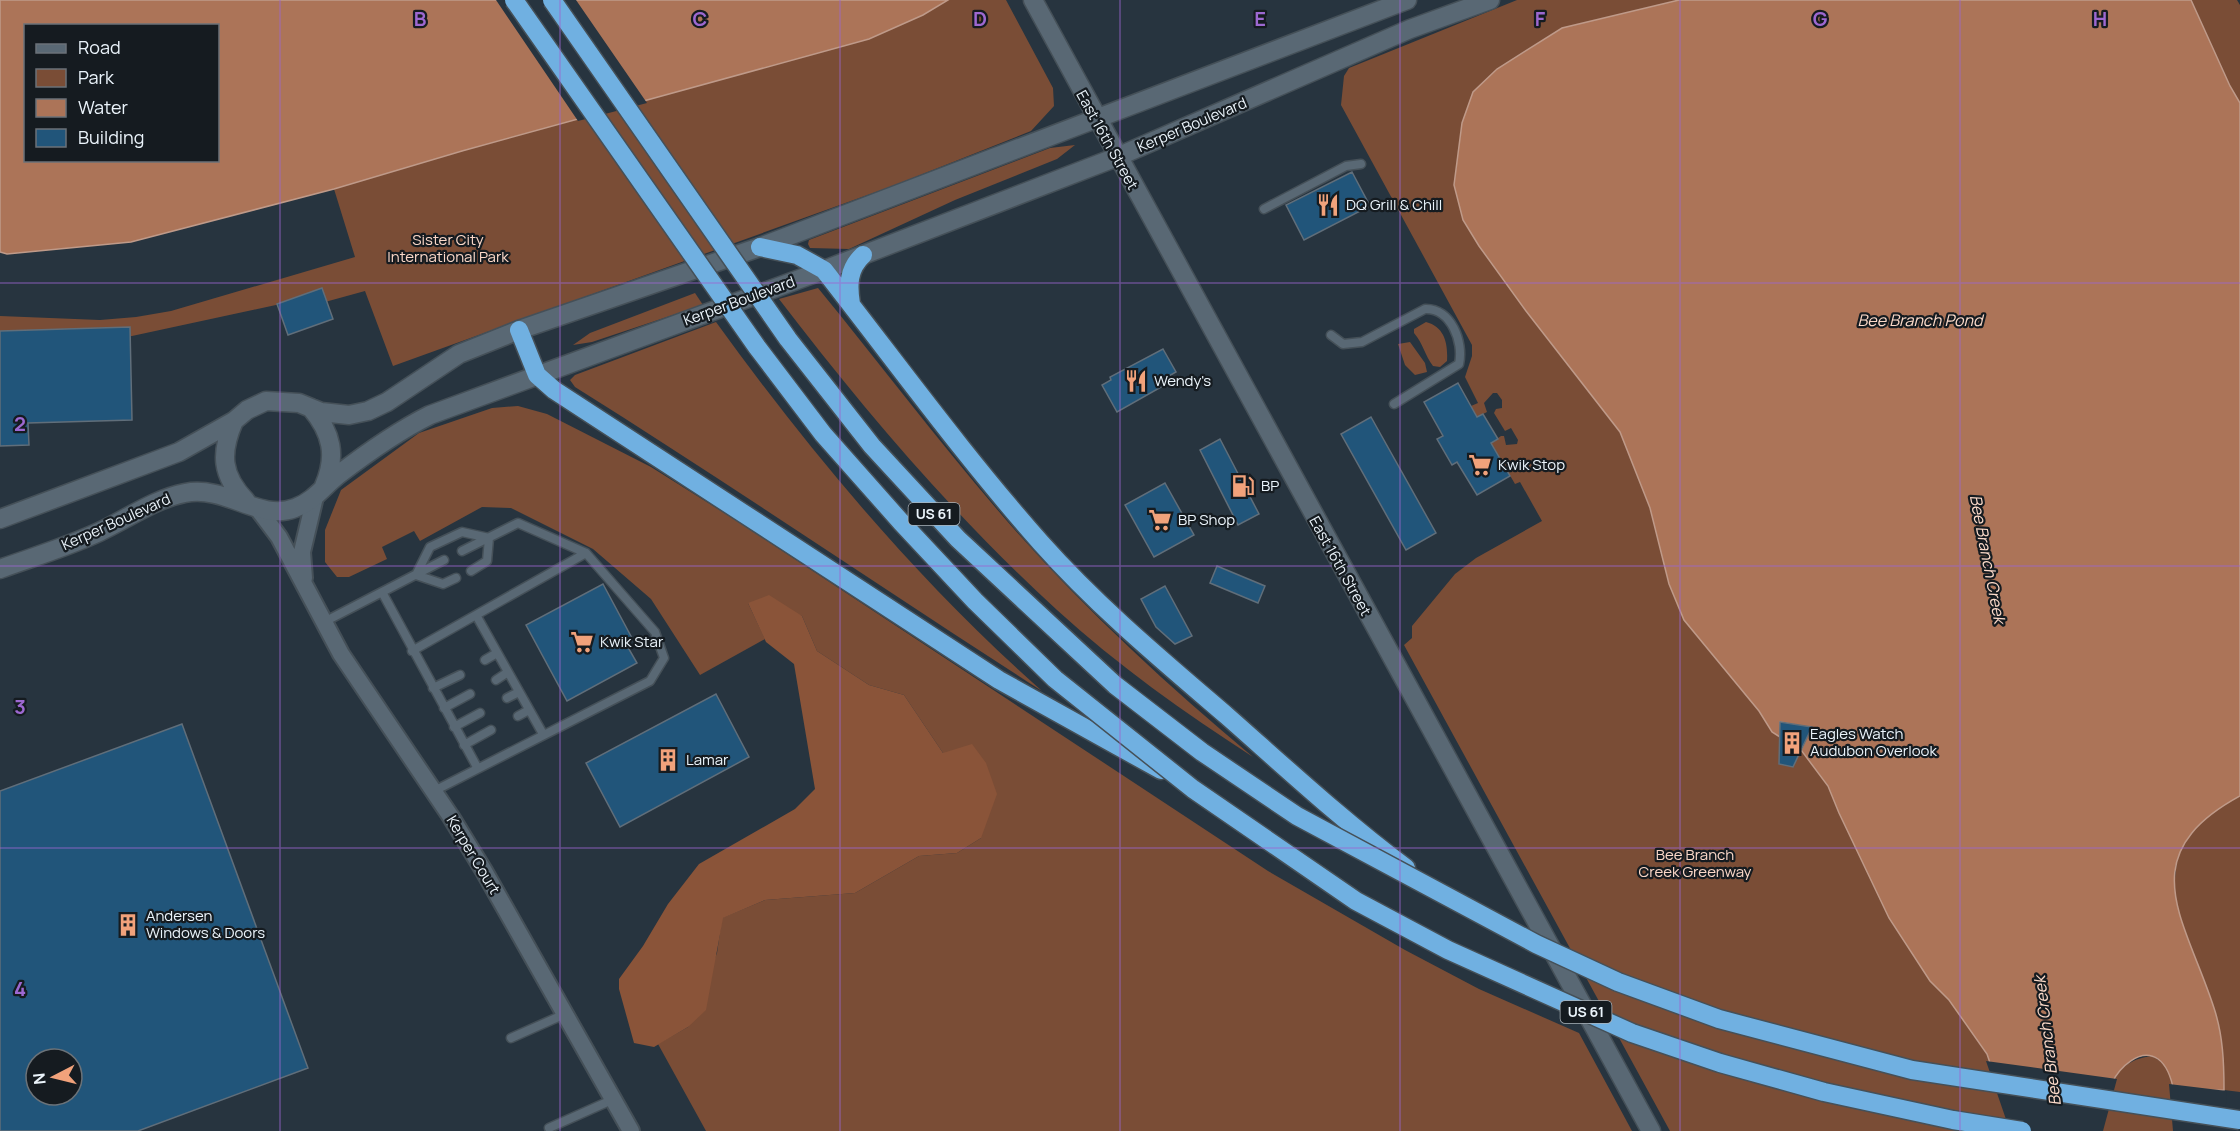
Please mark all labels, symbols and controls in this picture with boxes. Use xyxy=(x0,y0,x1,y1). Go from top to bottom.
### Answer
text: B xyxy=(414,5,427,32)
text: C xyxy=(693,5,707,32)
text: D xyxy=(973,5,987,32)
text: E xyxy=(1254,5,1266,32)
text: F xyxy=(1535,5,1546,32)
text: G xyxy=(1813,5,1828,32)
text: H xyxy=(2093,5,2107,32)
legend xyxy=(24,24,219,162)
text: Road xyxy=(78,35,121,59)
text: Park xyxy=(78,65,115,89)
street label: East 16th Street xyxy=(1071,86,1144,193)
street label: Kerper Boulevard xyxy=(1134,92,1250,157)
text: Water xyxy=(78,95,128,119)
text: Building xyxy=(78,125,144,149)
restaurant icon: DQ Grill & Chill xyxy=(1315,192,1341,218)
place label: DQ Grill & Chill xyxy=(1346,194,1442,215)
park label: Sister City International Park xyxy=(387,229,509,267)
street label: Kerper Boulevard xyxy=(680,271,797,330)
water label: Bee Branch Pond xyxy=(1858,309,1985,331)
restaurant icon: Wendy's xyxy=(1123,368,1149,394)
place label: Wendy's xyxy=(1154,370,1211,391)
text: 2 xyxy=(14,410,26,437)
supermarket icon: Kwik Stop xyxy=(1467,452,1493,478)
place label: Kwik Stop xyxy=(1498,454,1565,475)
fuel station icon: BP xyxy=(1230,473,1256,499)
place label: BP xyxy=(1261,475,1279,496)
street label: Kerper Boulevard xyxy=(58,488,174,555)
water label: Bee Branch Creek xyxy=(1965,493,2012,627)
road number: US 61 xyxy=(908,503,960,525)
supermarket icon: BP Shop xyxy=(1147,507,1173,533)
place label: BP Shop xyxy=(1178,509,1235,530)
street label: East 16th Street xyxy=(1304,512,1377,619)
supermarket icon: Kwik Star xyxy=(569,629,595,655)
place label: Kwik Star xyxy=(600,631,664,652)
text: 3 xyxy=(14,693,26,720)
place label: Eagles Watch Audubon Overlook xyxy=(1810,723,1937,761)
building icon: Eagles Watch Audubon Overlook xyxy=(1779,730,1805,756)
building icon: Lamar xyxy=(655,747,681,773)
place label: Lamar xyxy=(686,749,729,770)
street label: Kerper Court xyxy=(442,811,505,898)
park label: Bee Branch Creek Greenway xyxy=(1639,844,1752,882)
place label: Andersen Windows & Doors xyxy=(146,905,265,943)
building icon: Andersen Windows & Doors xyxy=(115,912,141,938)
water label: Bee Branch Creek xyxy=(2028,973,2066,1107)
text: 4 xyxy=(14,975,26,1002)
road number: US 61 xyxy=(1560,1001,1612,1023)
north arrow xyxy=(24,1047,84,1107)
text: N xyxy=(27,1072,51,1086)

